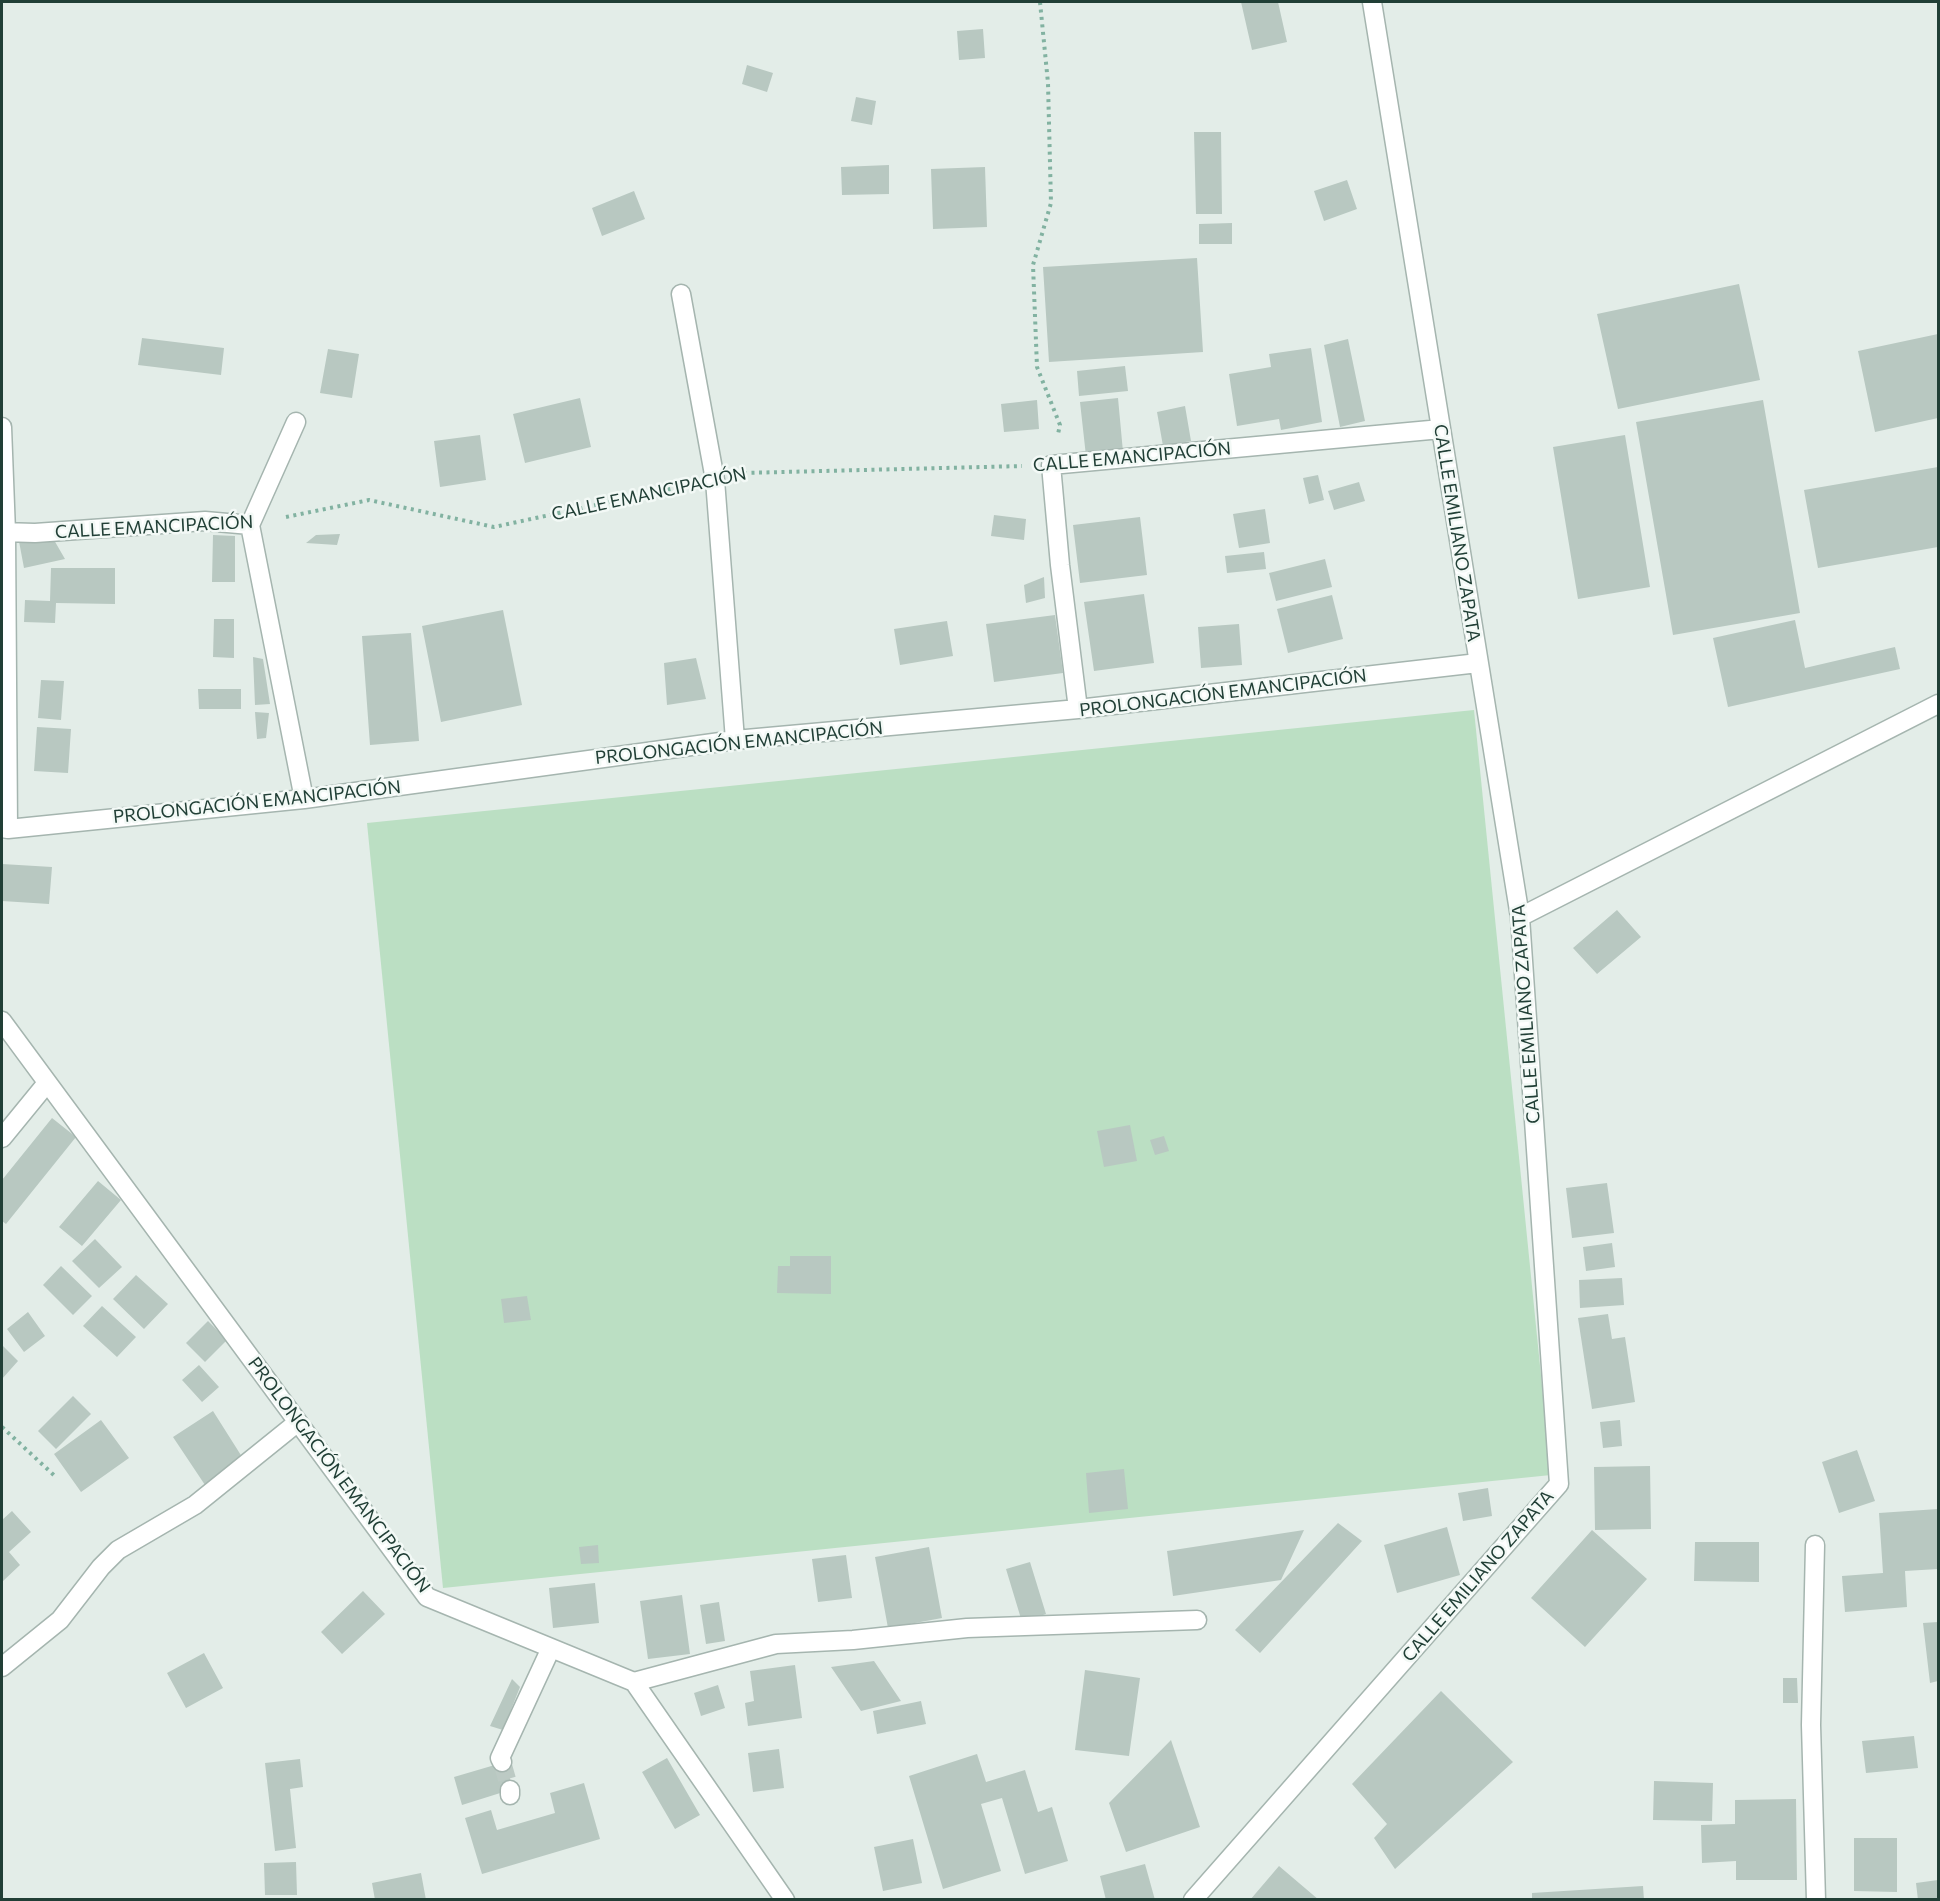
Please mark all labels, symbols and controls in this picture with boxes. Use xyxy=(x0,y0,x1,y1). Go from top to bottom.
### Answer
street label: CALLE EMILIANO ZAPATA xyxy=(1429,423,1485,643)
street label: CALLE EMANCIPACIÓN xyxy=(1032,438,1232,476)
street label: CALLE EMANCIPACIÓN xyxy=(550,463,748,525)
street label: CALLE EMANCIPACIÓN xyxy=(54,511,254,543)
street label: PROLONGACIÓN EMANCIPACIÓN xyxy=(1078,665,1368,721)
street label: PROLONGACIÓN EMANCIPACIÓN xyxy=(594,717,884,769)
street label: PROLONGACIÓN EMANCIPACIÓN xyxy=(112,776,402,828)
street label: CALLE EMILIANO ZAPATA xyxy=(1508,904,1544,1124)
street label: PROLONGACIÓN EMANCIPACIÓN xyxy=(243,1353,435,1597)
street label: CALLE EMILIANO ZAPATA xyxy=(1398,1486,1558,1666)

